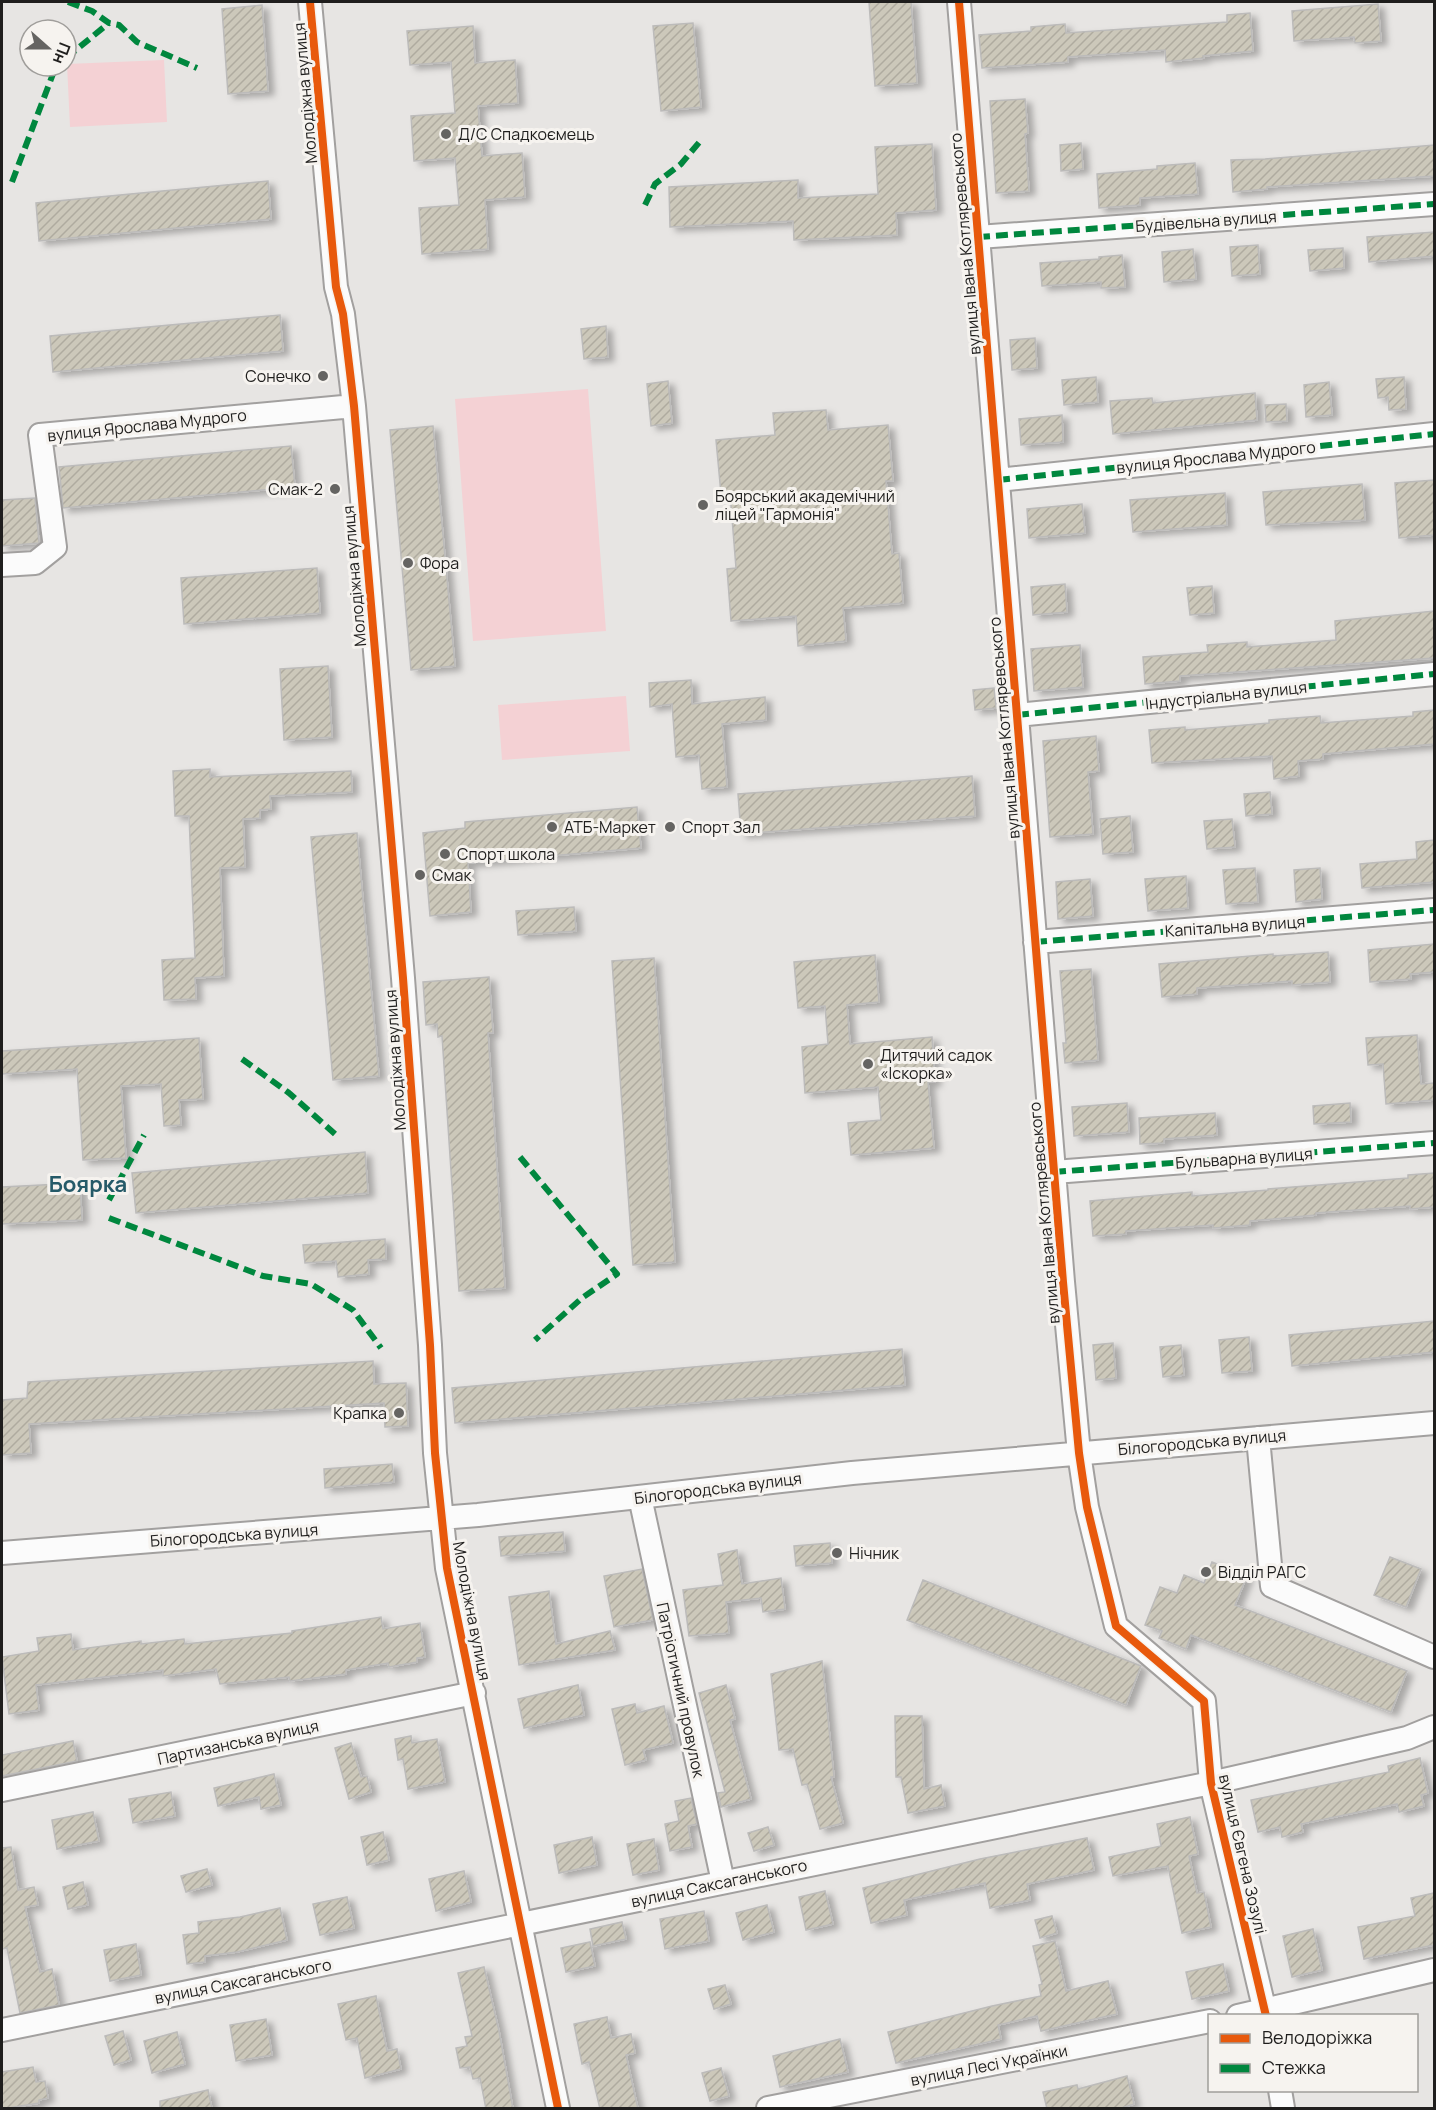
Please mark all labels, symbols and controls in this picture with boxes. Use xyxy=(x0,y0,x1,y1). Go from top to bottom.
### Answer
north arrow xyxy=(18,18,78,78)
street label: Молодіжна вулиця xyxy=(288,22,322,164)
text: Пн xyxy=(48,39,76,67)
place label: Д/С Спадкоємець xyxy=(458,123,595,145)
marker: Д/С Спадкоємець xyxy=(439,127,453,141)
street label: вулиця Івана Котляревського xyxy=(944,132,986,356)
street label: Будівельна вулиця xyxy=(1134,205,1278,237)
place label: Сонечко xyxy=(245,365,311,387)
marker: Сонечко xyxy=(316,369,330,383)
street label: вулиця Ярослава Мудрого xyxy=(46,404,248,446)
street label: вулиця Ярослава Мудрого xyxy=(1115,436,1317,478)
place label: Смак-2 xyxy=(268,478,323,500)
marker: Смак-2 xyxy=(328,482,342,496)
place label: Боярський академічний ліцей "Гармонія" xyxy=(715,485,895,525)
marker: Боярський академічний ліцей "Гармонія" xyxy=(696,498,710,512)
street label: Молодіжна вулиця xyxy=(337,505,371,647)
place label: Фора xyxy=(420,552,459,574)
marker: Фора xyxy=(401,556,415,570)
street label: вулиця Івана Котляревського xyxy=(983,616,1025,840)
street label: Індустріальна вулиця xyxy=(1144,676,1308,714)
place label: АТБ-Маркет xyxy=(564,816,656,838)
place label: Спорт Зал xyxy=(682,816,760,838)
marker: АТБ-Маркет xyxy=(545,820,559,834)
marker: Спорт Зал xyxy=(663,820,677,834)
place label: Спорт школа xyxy=(457,843,555,865)
marker: Спорт школа xyxy=(438,847,452,861)
place label: Смак xyxy=(432,864,472,886)
marker: Смак xyxy=(413,868,427,882)
street label: Капітальна вулиця xyxy=(1164,910,1306,942)
street label: Молодіжна вулиця xyxy=(379,989,411,1131)
place label: Дитячий садок «Іскорка» xyxy=(880,1044,993,1084)
marker: Дитячий садок «Іскорка» xyxy=(861,1057,875,1071)
street label: вулиця Івана Котляревського xyxy=(1023,1101,1065,1325)
street label: Бульварна вулиця xyxy=(1175,1142,1313,1174)
district label: Боярка xyxy=(49,1169,127,1199)
place label: Крапка xyxy=(333,1402,387,1424)
marker: Крапка xyxy=(392,1406,406,1420)
street label: Білогородська вулиця xyxy=(1117,1424,1287,1460)
street label: Білогородська вулиця xyxy=(633,1467,803,1509)
street label: Білогородська вулиця xyxy=(149,1518,319,1552)
street label: Молодіжна вулиця xyxy=(448,1540,496,1682)
place label: Нічник xyxy=(849,1542,900,1564)
marker: Нічник xyxy=(830,1546,844,1560)
place label: Відділ РАГС xyxy=(1218,1561,1306,1583)
marker: Відділ РАГС xyxy=(1199,1565,1213,1579)
street label: Патріотичний провулок xyxy=(652,1600,711,1781)
street label: Партизанська вулиця xyxy=(155,1714,321,1770)
street label: вулиця Євгена Зозулі xyxy=(1214,1772,1272,1936)
street label: вулиця Саксаганського xyxy=(629,1854,809,1912)
street label: вулиця Саксаганського xyxy=(153,1953,333,2009)
legend xyxy=(1208,2014,1418,2092)
text: Велодоріжка xyxy=(1262,2025,1372,2049)
street label: вулиця Лесі Українки xyxy=(909,2039,1069,2091)
text: Стежка xyxy=(1262,2055,1326,2079)

